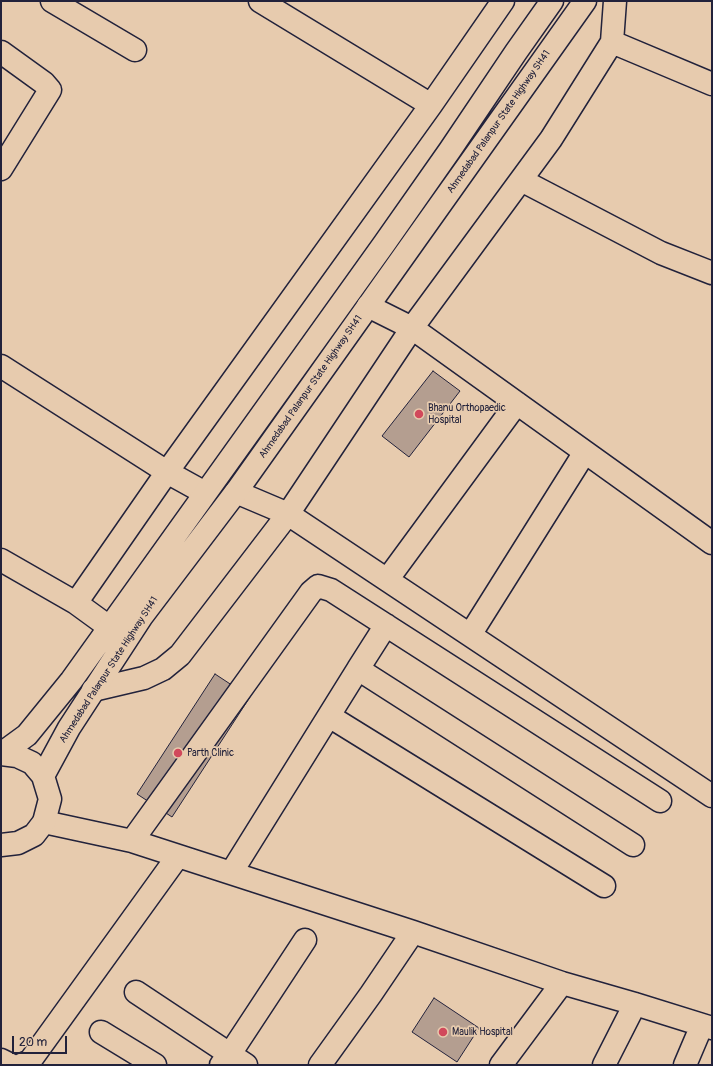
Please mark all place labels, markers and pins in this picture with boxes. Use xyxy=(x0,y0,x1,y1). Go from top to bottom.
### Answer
place label: Bhanu Orthopaedic Hospital xyxy=(428,402,506,426)
marker: Bhanu Orthopaedic Hospital xyxy=(413,408,425,420)
marker: Parth Clinic xyxy=(172,747,184,759)
place label: Parth Clinic xyxy=(187,747,234,759)
marker: Maulik Hospital xyxy=(437,1026,449,1038)
place label: Maulik Hospital xyxy=(452,1026,513,1038)

